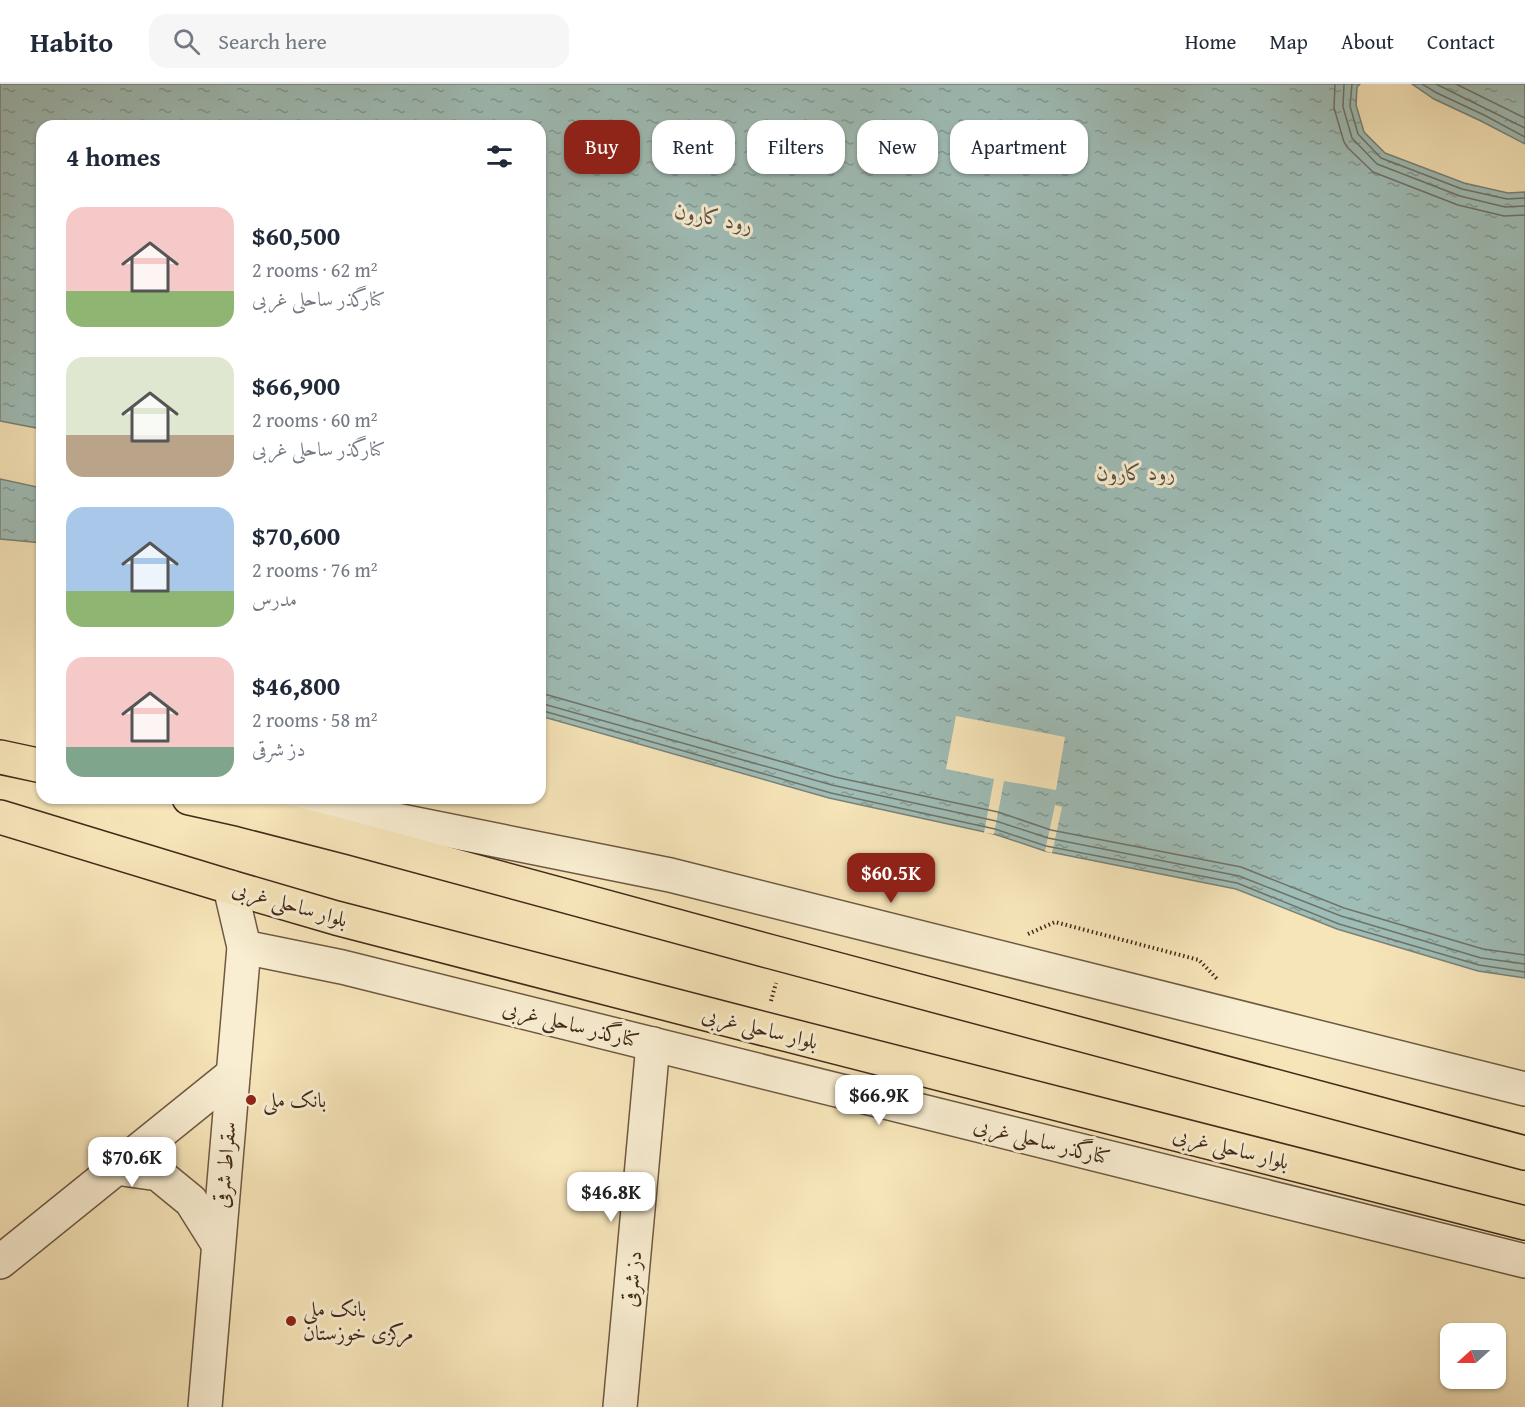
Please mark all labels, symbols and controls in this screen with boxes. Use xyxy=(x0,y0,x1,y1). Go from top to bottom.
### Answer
search box xyxy=(149,14,569,68)
text: Habito xyxy=(30,21,113,62)
icon: search xyxy=(170,25,203,58)
text: Search here xyxy=(218,25,327,57)
text: Home xyxy=(1185,26,1236,57)
text: Map xyxy=(1269,26,1308,57)
text: About xyxy=(1341,26,1394,57)
text: Contact xyxy=(1427,26,1495,57)
chip: Buy xyxy=(564,120,640,174)
chip: Rent xyxy=(652,120,735,174)
chip: Filters xyxy=(747,120,845,174)
chip: New xyxy=(857,120,938,174)
chip: Apartment xyxy=(950,120,1088,174)
text: 4 homes xyxy=(66,137,161,176)
icon: filters xyxy=(483,140,516,173)
water label: رود کارون xyxy=(672,194,756,240)
text: $60,500 xyxy=(252,216,340,255)
icon: home xyxy=(114,231,186,303)
text: 2 rooms · 62 m² xyxy=(252,255,378,284)
text: کنارگذر ساحلی غربی xyxy=(252,284,385,313)
text: $66,900 xyxy=(252,366,340,405)
icon: home xyxy=(114,381,186,453)
text: 2 rooms · 60 m² xyxy=(252,405,378,434)
text: کنارگذر ساحلی غربی xyxy=(252,434,385,463)
water label: رود کارون xyxy=(1096,456,1176,488)
text: $70,600 xyxy=(252,516,340,555)
icon: home xyxy=(114,531,186,603)
text: 2 rooms · 76 m² xyxy=(252,555,378,584)
text: مدرس xyxy=(252,584,297,613)
text: $46,800 xyxy=(252,666,340,705)
icon: home xyxy=(114,681,186,753)
text: 2 rooms · 58 m² xyxy=(252,705,378,734)
text: دز شرقی xyxy=(252,734,306,763)
pin: $60.5K xyxy=(842,853,940,904)
text: $60.5K xyxy=(861,858,921,887)
street label: بلوار ساحلی غربی xyxy=(228,872,352,936)
street label: کنارگذر ساحلی غربی xyxy=(499,992,643,1056)
street label: بلوار ساحلی غربی xyxy=(698,998,822,1058)
pin: $66.9K xyxy=(830,1075,928,1126)
text: $66.9K xyxy=(849,1080,909,1109)
place label: بانک ملی xyxy=(263,1084,326,1116)
marker: بانک ملی xyxy=(244,1093,258,1107)
street label: کنارگذر ساحلی غربی xyxy=(970,1109,1114,1173)
street label: بلوار ساحلی غربی xyxy=(1169,1118,1293,1178)
street label: سقراط شرقی xyxy=(205,1120,244,1209)
pin: $70.6K xyxy=(83,1137,181,1188)
text: $70.6K xyxy=(102,1142,162,1171)
pin: $46.8K xyxy=(562,1172,660,1223)
text: $46.8K xyxy=(581,1177,641,1206)
street label: دز شرقی xyxy=(614,1250,649,1308)
place label: بانک ملی مرکزی خوزستان xyxy=(303,1293,414,1348)
marker: بانک ملی مرکزی خوزستان xyxy=(284,1314,298,1328)
north arrow xyxy=(1440,1323,1506,1389)
map controls xyxy=(1440,1323,1506,1389)

